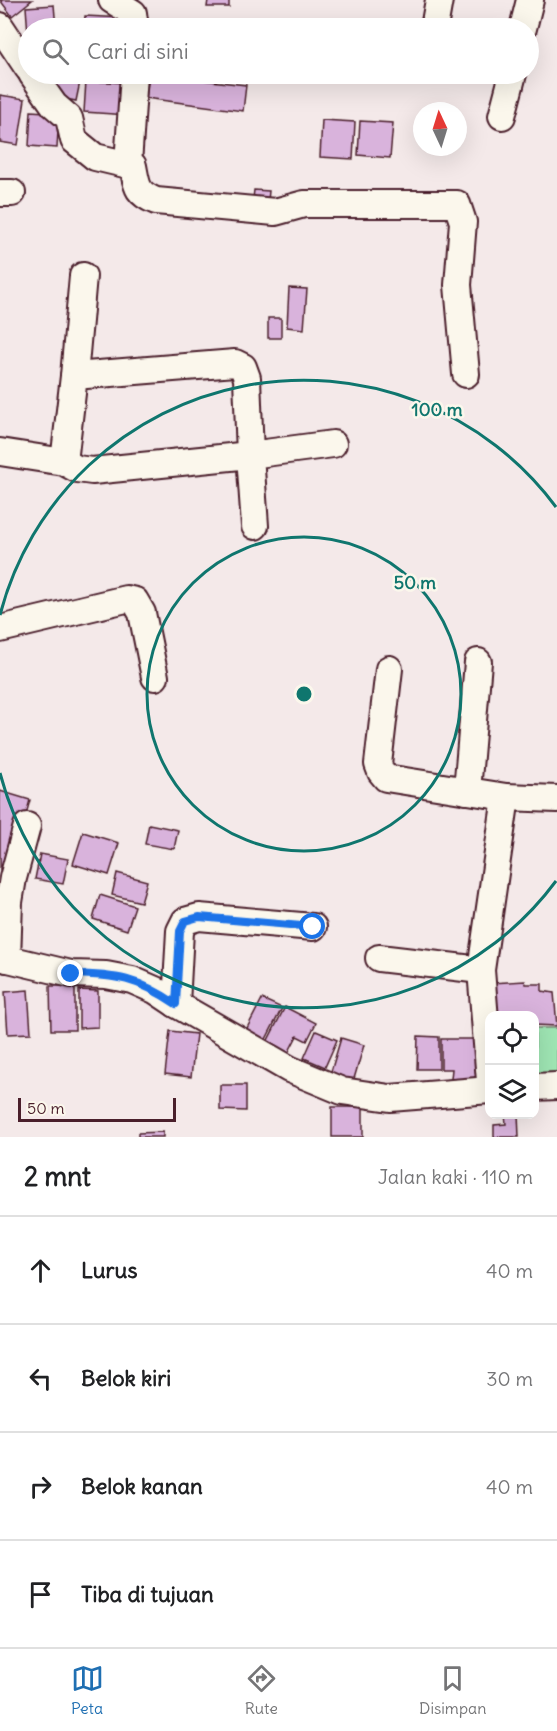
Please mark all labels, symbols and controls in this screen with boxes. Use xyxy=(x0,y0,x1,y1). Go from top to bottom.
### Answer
search box xyxy=(18,18,539,84)
icon: search xyxy=(39,35,72,68)
text: Cari di sini xyxy=(87,37,189,65)
north arrow xyxy=(413,102,467,156)
text: 100 m xyxy=(412,398,463,421)
text: 50 m xyxy=(394,571,436,594)
centre of rings xyxy=(294,684,314,704)
route start xyxy=(299,913,325,939)
route end xyxy=(57,960,83,986)
map controls xyxy=(485,1011,539,1119)
button: locate xyxy=(485,1011,539,1065)
button: layers xyxy=(485,1065,539,1119)
scale bar xyxy=(18,1095,176,1122)
text: 50 m xyxy=(27,1098,65,1118)
text: 2 mnt xyxy=(24,1160,91,1193)
text: Jalan kaki · 110 m xyxy=(378,1164,533,1189)
icon: ahead xyxy=(24,1254,57,1287)
text: Lurus xyxy=(81,1256,137,1284)
text: 40 m xyxy=(486,1258,533,1283)
icon: left xyxy=(24,1362,57,1395)
text: Belok kiri xyxy=(81,1364,171,1392)
text: 30 m xyxy=(486,1366,533,1391)
icon: right xyxy=(24,1470,57,1503)
text: Belok kanan xyxy=(81,1472,203,1500)
text: 40 m xyxy=(486,1474,533,1499)
icon: arrive xyxy=(24,1578,57,1611)
text: Tiba di tujuan xyxy=(81,1580,214,1608)
tab: Peta xyxy=(71,1662,104,1718)
tab: Rute xyxy=(245,1662,278,1718)
tab: Disimpan xyxy=(419,1662,486,1718)

